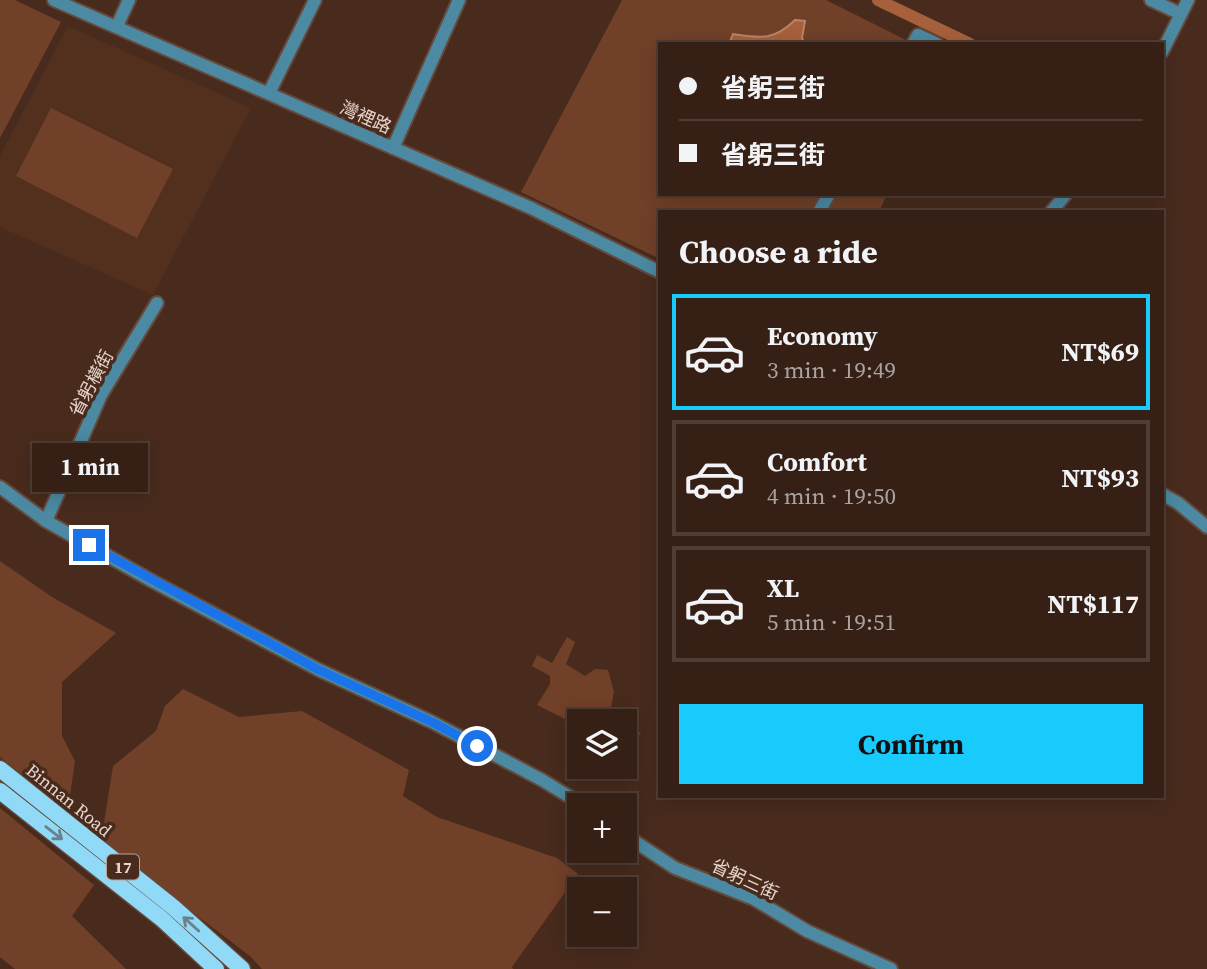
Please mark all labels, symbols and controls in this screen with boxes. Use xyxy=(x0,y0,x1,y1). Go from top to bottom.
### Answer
text: 省躬三街 xyxy=(721,70,825,106)
street label: 灣裡路 xyxy=(336,95,396,139)
text: 省躬三街 xyxy=(721,137,825,173)
text: Choose a ride xyxy=(679,230,878,274)
text: Economy xyxy=(767,318,878,354)
icon: car xyxy=(683,321,746,384)
text: NT$69 xyxy=(1061,334,1139,370)
street label: 省躬橫街 xyxy=(63,345,119,421)
text: 3 min · 19:49 xyxy=(767,354,896,386)
callout: 1 min xyxy=(31,444,147,492)
text: Comfort xyxy=(767,444,867,480)
icon: car xyxy=(683,447,746,510)
text: 1 min xyxy=(60,451,120,483)
text: NT$93 xyxy=(1061,460,1139,496)
text: 4 min · 19:50 xyxy=(767,480,896,512)
route end xyxy=(73,529,105,561)
text: XL xyxy=(767,570,799,606)
icon: car xyxy=(683,573,746,636)
text: NT$117 xyxy=(1047,586,1139,622)
text: 5 min · 19:51 xyxy=(767,606,896,638)
button: Confirm xyxy=(679,704,1143,784)
map controls xyxy=(567,709,637,947)
button: layers xyxy=(567,709,637,779)
route start xyxy=(461,730,493,762)
street label: Binnan Road xyxy=(21,758,117,842)
button: + xyxy=(567,793,637,863)
one-way arrow xyxy=(44,826,63,841)
street label: 省躬三街 xyxy=(707,852,783,906)
road number: 17 xyxy=(107,854,139,880)
button: − xyxy=(567,877,637,947)
one-way arrow xyxy=(182,916,200,932)

